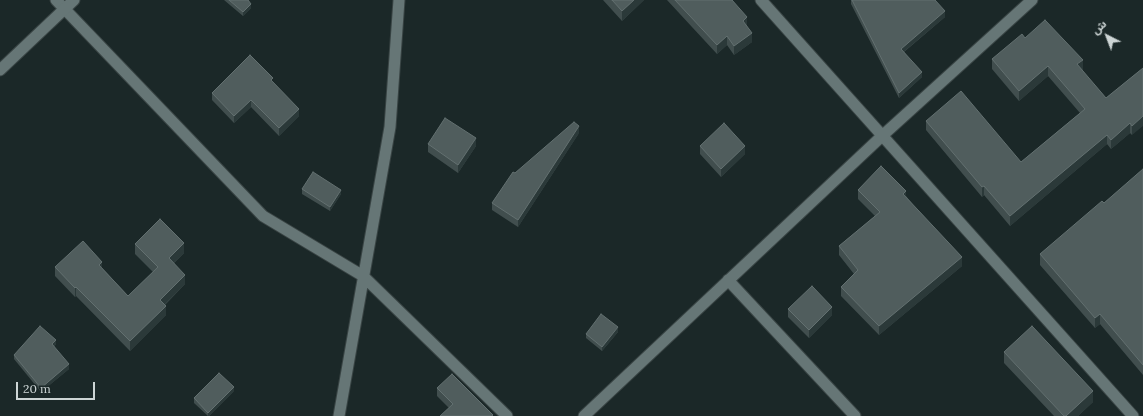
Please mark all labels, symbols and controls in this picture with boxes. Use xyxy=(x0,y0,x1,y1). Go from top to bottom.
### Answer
north arrow xyxy=(1087,16,1127,56)
text: ش xyxy=(1089,17,1109,37)
scale bar xyxy=(18,374,97,400)
text: 20 m xyxy=(23,381,51,396)

